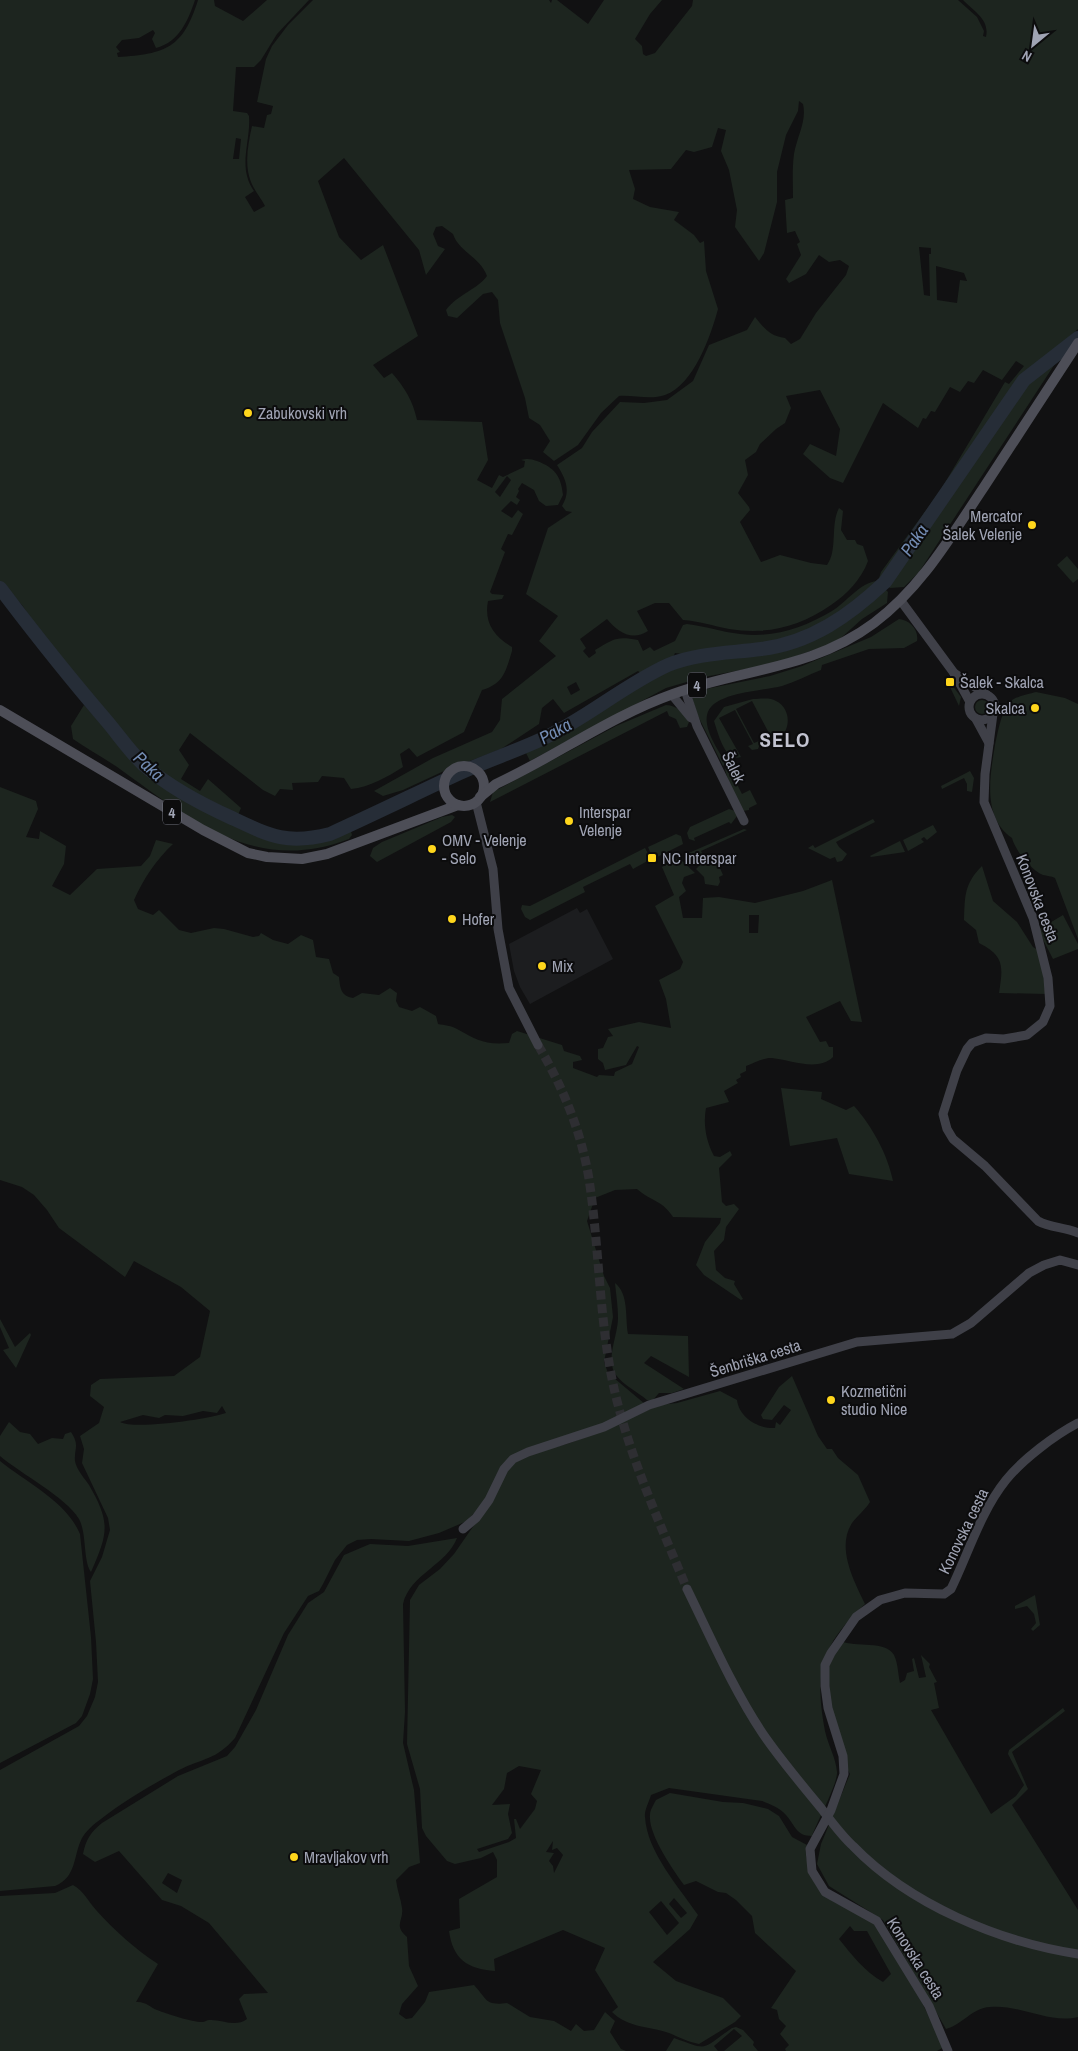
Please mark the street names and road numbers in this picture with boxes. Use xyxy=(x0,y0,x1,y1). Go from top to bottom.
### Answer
road number: 4 xyxy=(688,672,706,698)
street label: Šalek xyxy=(717,747,751,787)
road number: 4 xyxy=(163,800,181,824)
street label: Konovska cesta xyxy=(1011,851,1065,946)
street label: Šenbriška cesta xyxy=(707,1334,804,1382)
street label: Konovska cesta xyxy=(933,1484,993,1577)
street label: Konovska cesta xyxy=(882,1913,950,2004)

